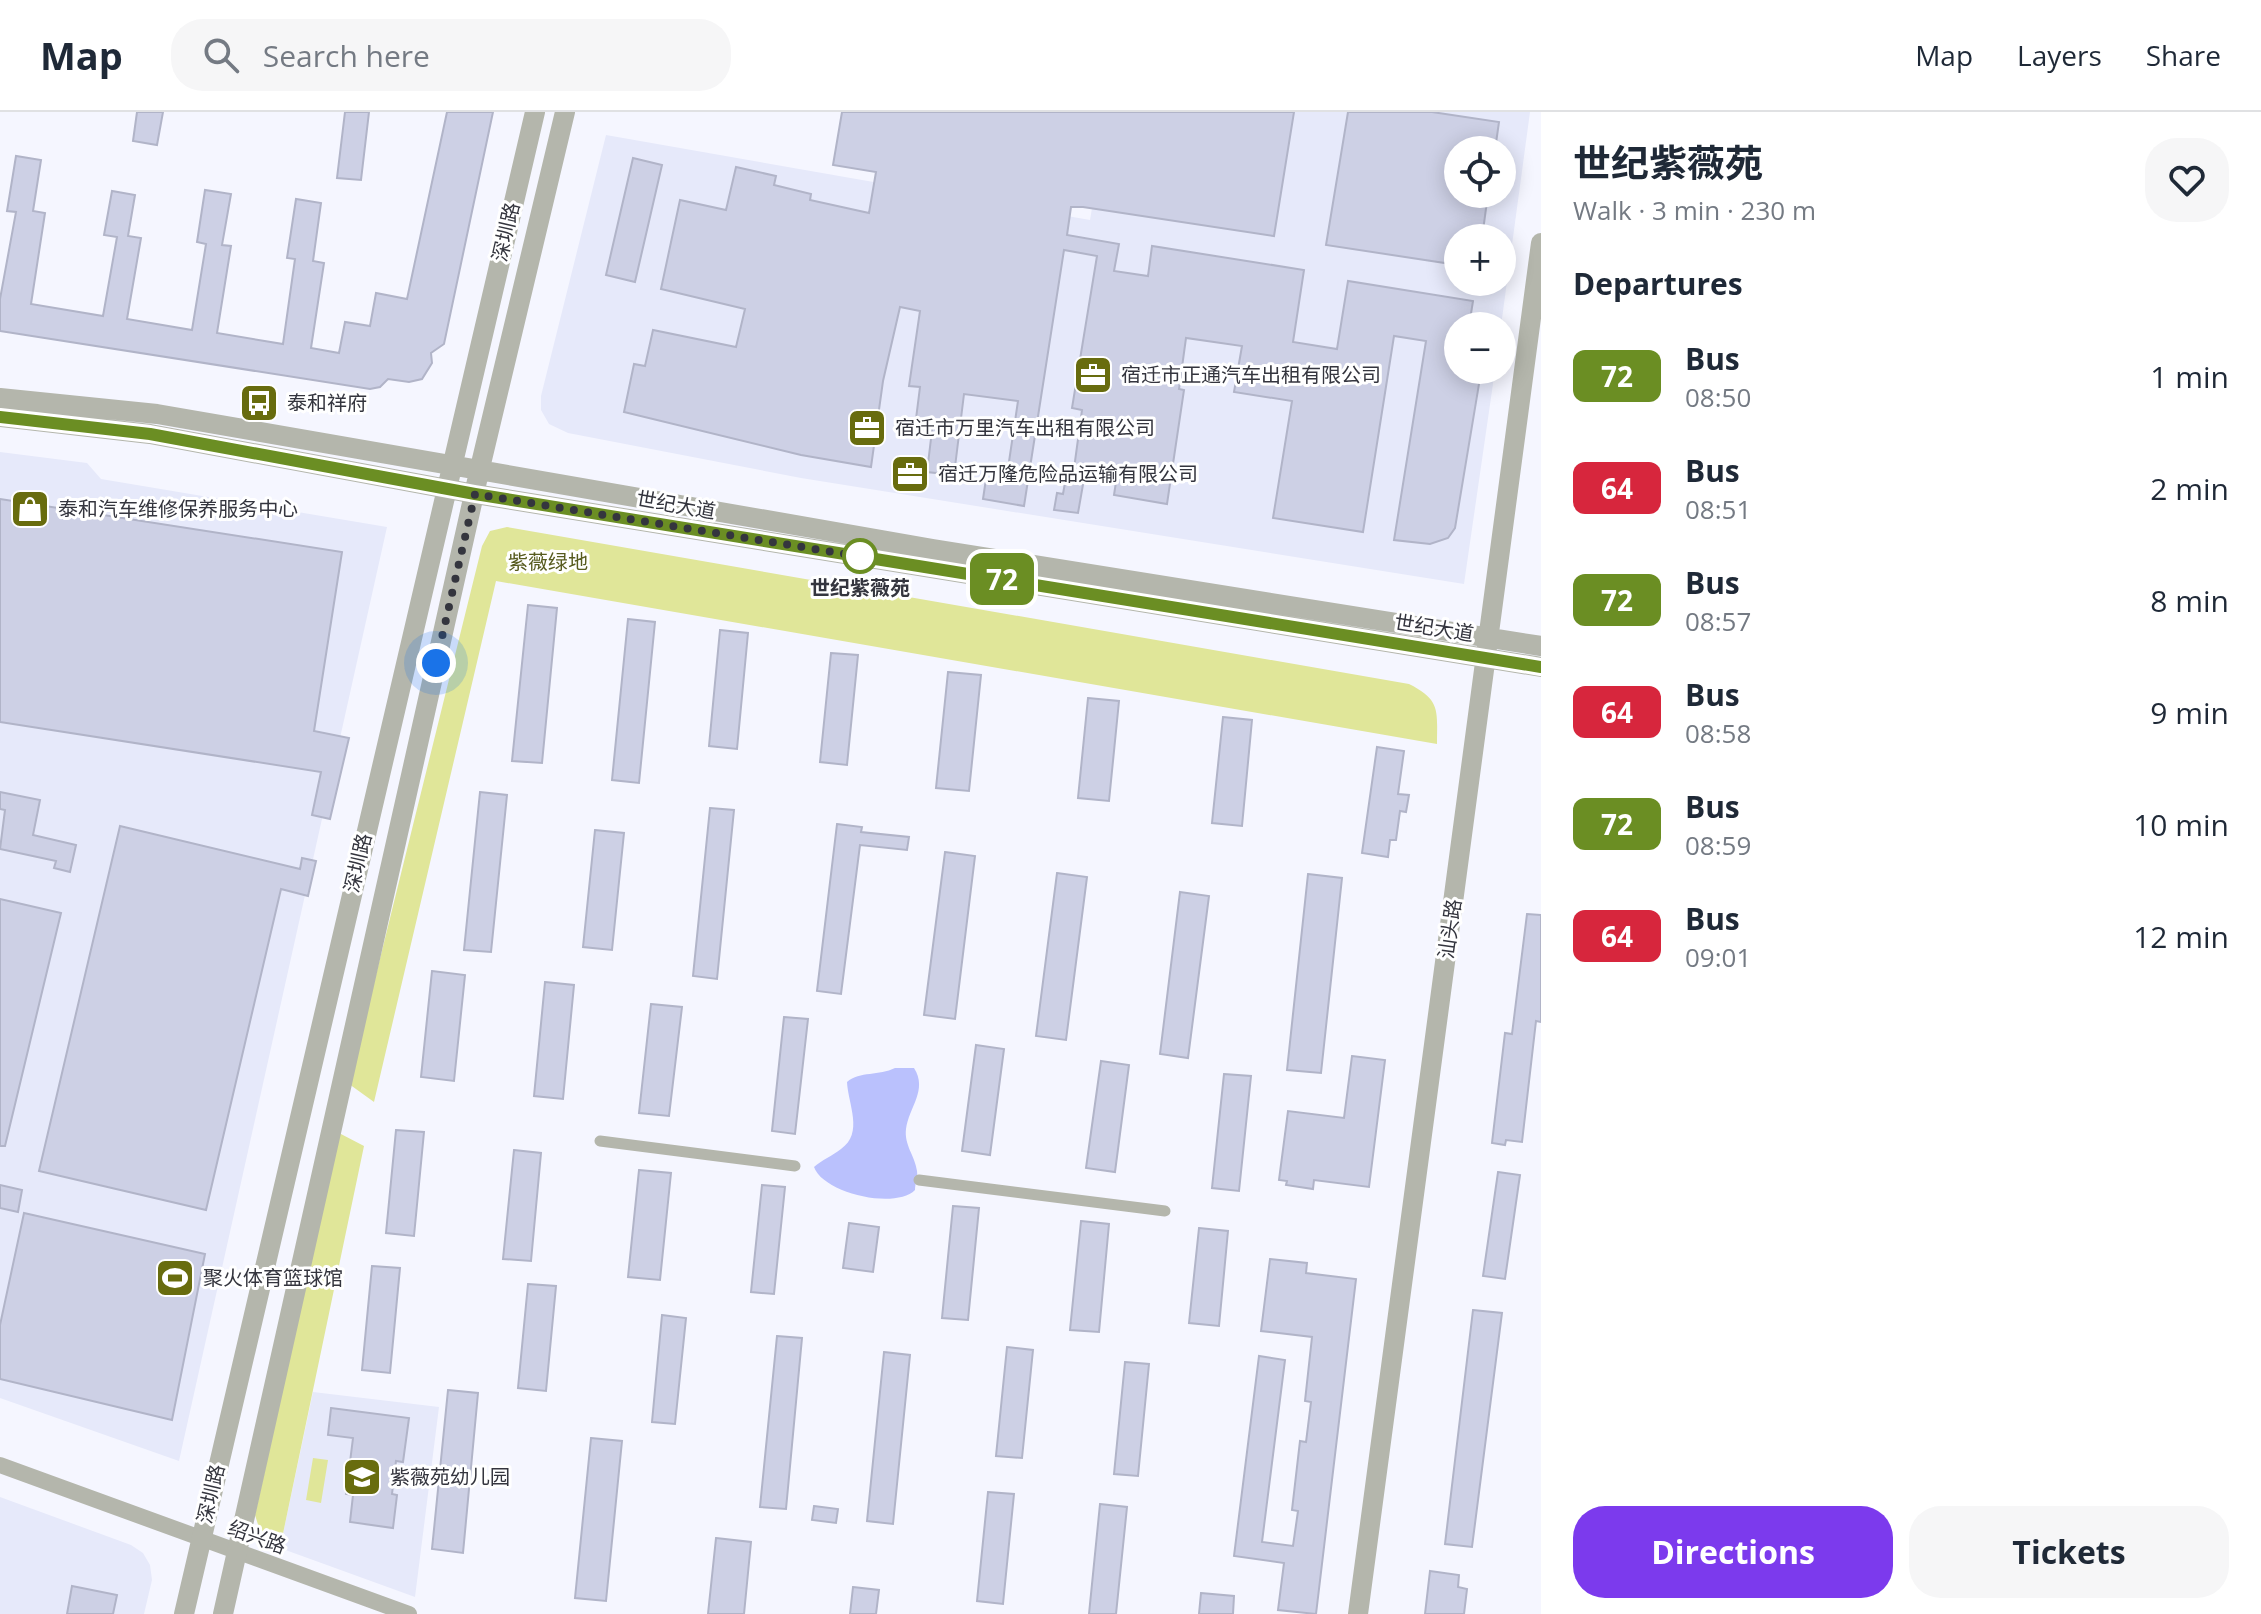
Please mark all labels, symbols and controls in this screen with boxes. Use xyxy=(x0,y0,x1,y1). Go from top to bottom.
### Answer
search box xyxy=(171,19,731,91)
text: Map xyxy=(40,29,123,81)
icon: search xyxy=(199,33,243,77)
text: Search here xyxy=(263,35,430,76)
text: Map xyxy=(1915,36,1973,74)
text: Layers xyxy=(2017,36,2102,74)
text: Share xyxy=(2146,36,2221,74)
map controls xyxy=(1444,136,1516,384)
button: locate xyxy=(1444,136,1516,208)
text: 世纪紫薇苑 xyxy=(1573,136,1763,188)
button: heart xyxy=(2145,138,2229,222)
text: Walk · 3 min · 230 m xyxy=(1573,192,1816,228)
street label: 深圳路 xyxy=(486,200,525,264)
button: + xyxy=(1444,224,1516,296)
text: Departures xyxy=(1573,263,1743,304)
button: − xyxy=(1444,312,1516,384)
text: Bus xyxy=(1685,338,1740,379)
office icon: 宿迁市正通汽车出租有限公司 xyxy=(1072,354,1114,396)
text: 1 min xyxy=(2150,356,2229,397)
text: 72 xyxy=(1601,357,1633,395)
place label: 宿迁市正通汽车出租有限公司 xyxy=(1121,361,1381,388)
text: 08:50 xyxy=(1685,379,1751,415)
bus stop icon: 泰和祥府 xyxy=(238,382,280,424)
place label: 泰和祥府 xyxy=(287,389,367,416)
office icon: 宿迁市万里汽车出租有限公司 xyxy=(846,407,888,449)
place label: 宿迁市万里汽车出租有限公司 xyxy=(895,414,1155,441)
text: Bus xyxy=(1685,450,1740,491)
office icon: 宿迁万隆危险品运输有限公司 xyxy=(889,453,931,495)
place label: 宿迁万隆危险品运输有限公司 xyxy=(938,460,1198,487)
text: 2 min xyxy=(2150,468,2229,509)
text: 64 xyxy=(1601,469,1633,507)
street label: 世纪大道 xyxy=(634,484,718,525)
shop icon: 泰和汽车维修保养服务中心 xyxy=(9,488,51,530)
text: 08:51 xyxy=(1685,491,1751,527)
place label: 泰和汽车维修保养服务中心 xyxy=(58,495,298,522)
marker: 世纪紫薇苑 xyxy=(843,539,877,573)
park label: 紫薇绿地 xyxy=(508,548,588,575)
line badge: 72 xyxy=(966,553,1038,605)
text: 72 xyxy=(986,560,1018,598)
text: Bus xyxy=(1685,562,1740,603)
place label: 世纪紫薇苑 xyxy=(810,574,910,601)
text: 8 min xyxy=(2150,580,2229,621)
text: 72 xyxy=(1601,581,1633,619)
text: 08:57 xyxy=(1685,603,1751,639)
street label: 世纪大道 xyxy=(1392,608,1476,647)
your location xyxy=(416,643,456,683)
text: Bus xyxy=(1685,674,1740,715)
text: 9 min xyxy=(2150,692,2229,733)
text: 64 xyxy=(1601,693,1633,731)
text: 08:58 xyxy=(1685,715,1751,751)
text: Bus xyxy=(1685,786,1740,827)
text: 10 min xyxy=(2133,804,2229,845)
text: 72 xyxy=(1601,805,1633,843)
text: 08:59 xyxy=(1685,827,1751,863)
street label: 深圳路 xyxy=(338,831,377,895)
street label: 汕头路 xyxy=(1432,897,1467,961)
text: Bus xyxy=(1685,898,1740,939)
text: 12 min xyxy=(2133,916,2229,957)
text: 64 xyxy=(1601,917,1633,955)
text: 09:01 xyxy=(1685,939,1751,975)
sports icon: 聚火体育篮球馆 xyxy=(154,1257,196,1299)
place label: 聚火体育篮球馆 xyxy=(203,1264,343,1291)
school or university icon: 紫薇苑幼儿园 xyxy=(341,1456,383,1498)
street label: 深圳路 xyxy=(191,1462,230,1526)
place label: 紫薇苑幼儿园 xyxy=(390,1463,510,1490)
button: Directions xyxy=(1573,1506,1893,1598)
button: Tickets xyxy=(1909,1506,2229,1598)
street label: 绍兴路 xyxy=(224,1514,290,1559)

